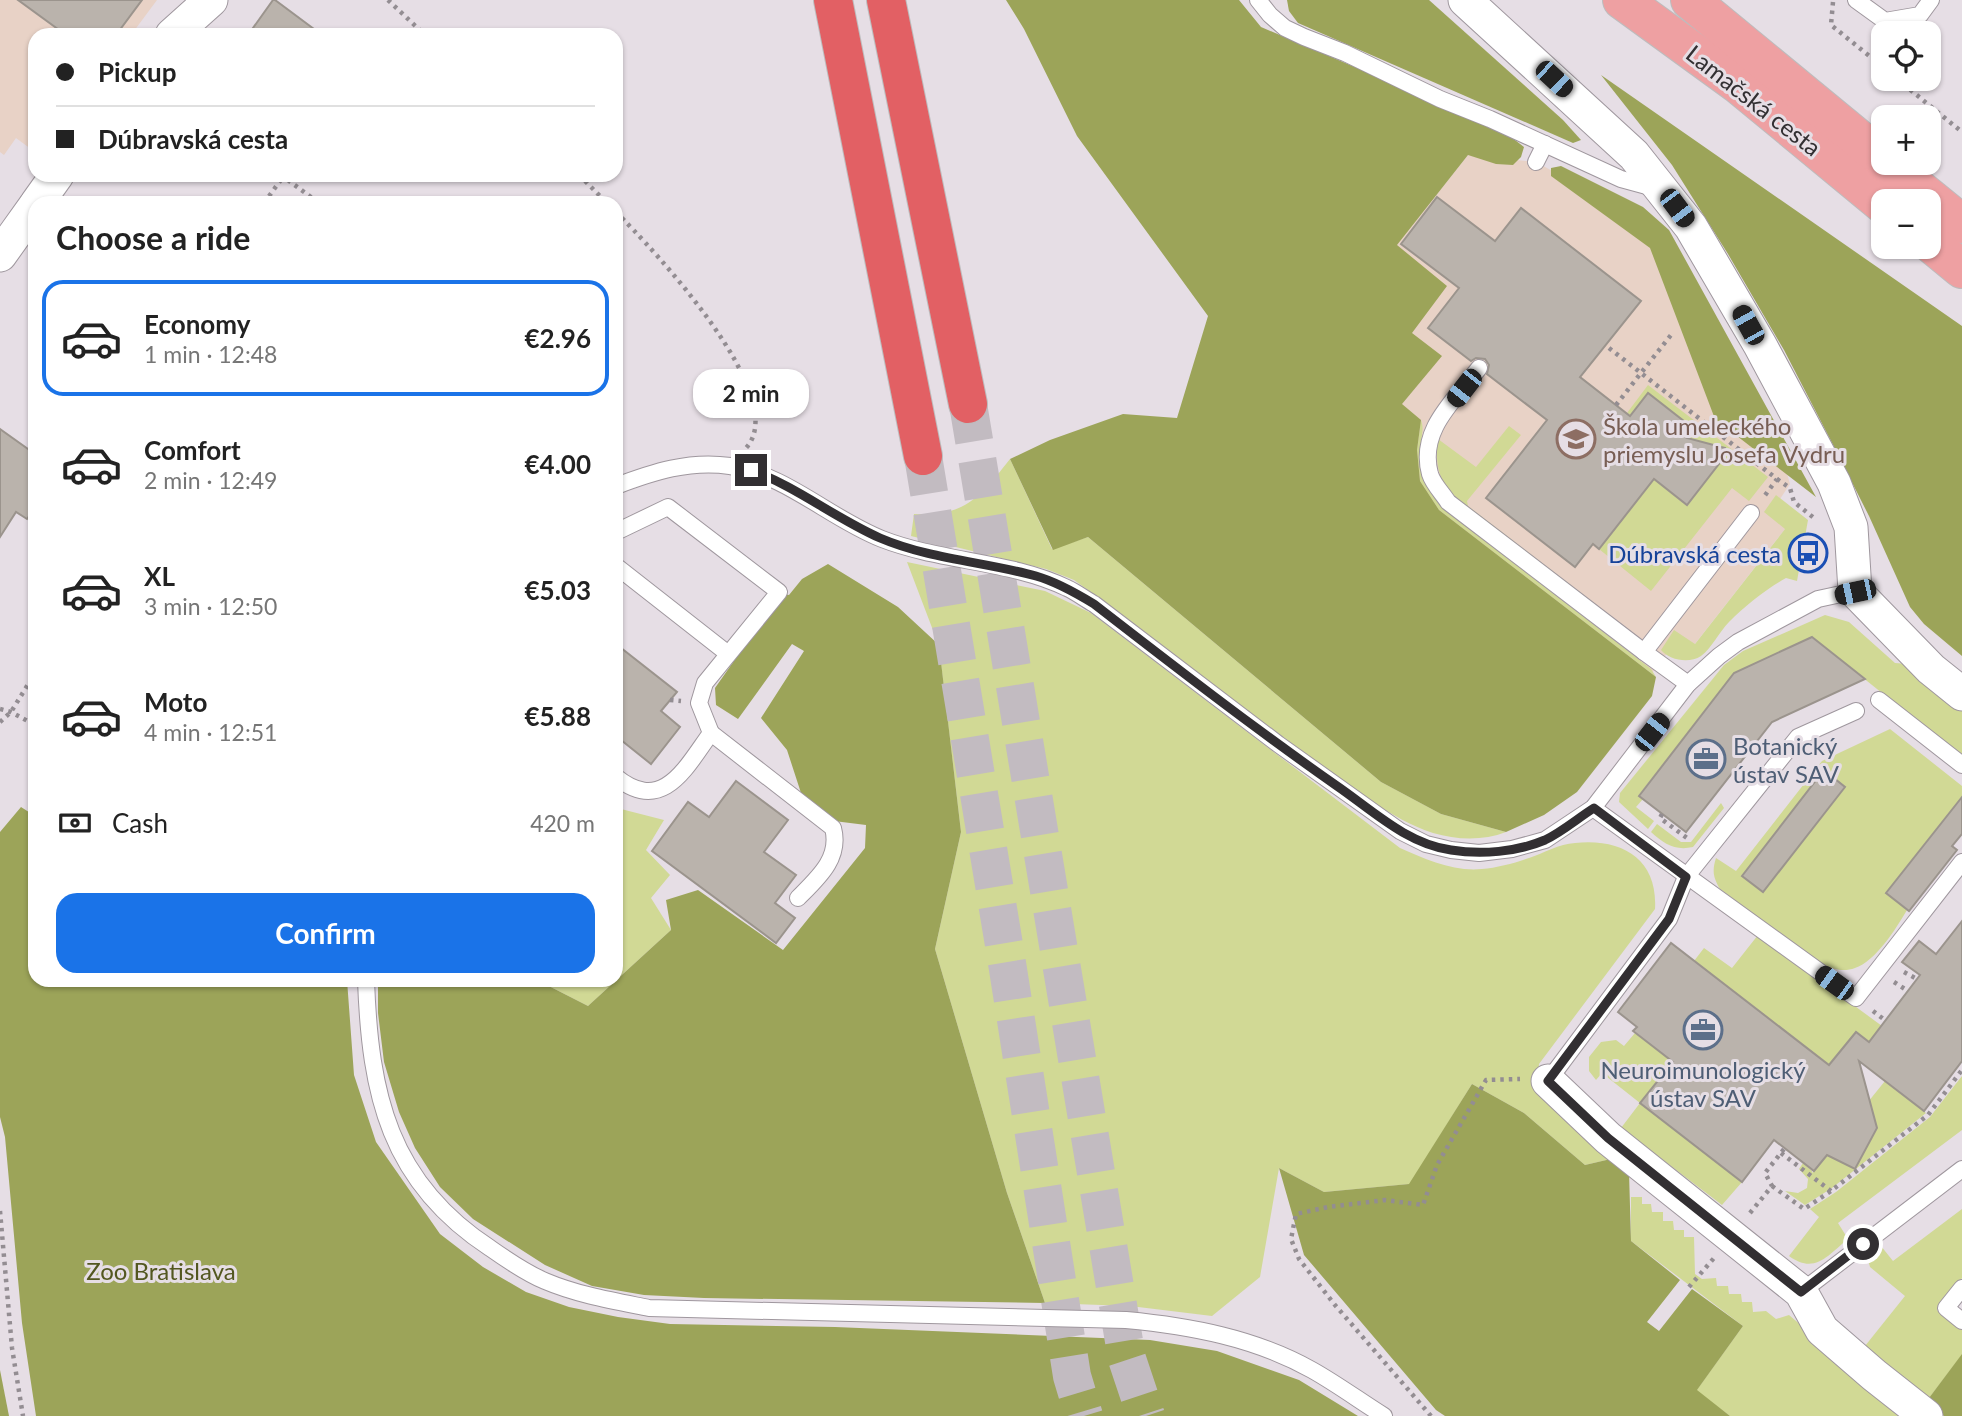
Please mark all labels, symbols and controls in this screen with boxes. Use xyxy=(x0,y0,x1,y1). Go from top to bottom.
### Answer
map controls xyxy=(1871,21,1941,259)
button: locate xyxy=(1871,21,1941,91)
street label: Lamačská cesta xyxy=(1681,38,1827,162)
text: Pickup xyxy=(98,56,177,88)
car xyxy=(1532,57,1577,101)
button: + xyxy=(1871,105,1941,175)
text: Dúbravská cesta xyxy=(98,123,288,155)
car xyxy=(1656,185,1699,231)
button: − xyxy=(1871,189,1941,259)
text: Choose a ride xyxy=(56,218,250,257)
car xyxy=(1729,302,1768,348)
icon: car xyxy=(60,307,123,370)
text: Economy xyxy=(144,308,250,340)
text: €2.96 xyxy=(525,322,591,354)
text: 1 min · 12:48 xyxy=(144,340,277,368)
car xyxy=(1443,365,1486,411)
callout: 2 min xyxy=(693,368,809,418)
text: 2 min xyxy=(722,379,780,407)
place label: Škola umeleckého priemyslu Josefa Vydru xyxy=(1603,411,1845,468)
school or university icon: Škola umeleckého priemyslu Josefa Vydru xyxy=(1555,418,1597,460)
icon: car xyxy=(60,433,123,496)
text: Comfort xyxy=(144,434,241,466)
text: €4.00 xyxy=(525,448,591,480)
route end xyxy=(735,454,767,486)
text: 2 min · 12:49 xyxy=(144,466,277,494)
bus stop icon: Dúbravská cesta xyxy=(1787,532,1829,574)
place label: Dúbravská cesta xyxy=(1608,539,1781,568)
icon: car xyxy=(60,559,123,622)
text: XL xyxy=(144,560,175,592)
text: €5.03 xyxy=(525,574,591,606)
car xyxy=(1833,577,1878,607)
text: 3 min · 12:50 xyxy=(144,592,277,620)
icon: car xyxy=(60,685,123,748)
text: Moto xyxy=(144,686,207,718)
text: €5.88 xyxy=(525,700,591,732)
car xyxy=(1631,709,1674,755)
text: 4 min · 12:51 xyxy=(144,718,277,746)
place label: Botanický ústav SAV xyxy=(1733,731,1840,788)
office icon: Botanický ústav SAV xyxy=(1685,738,1727,780)
icon: cash xyxy=(56,804,94,842)
text: Cash xyxy=(112,807,168,839)
text: 420 m xyxy=(530,809,595,837)
button: Confirm xyxy=(56,893,595,973)
car xyxy=(1811,962,1858,1004)
office icon: Neuroimunologický ústav SAV xyxy=(1682,1009,1724,1051)
place label: Neuroimunologický ústav SAV xyxy=(1600,1055,1806,1112)
route start xyxy=(1847,1228,1879,1260)
park label: Zoo Bratislava xyxy=(86,1256,236,1285)

